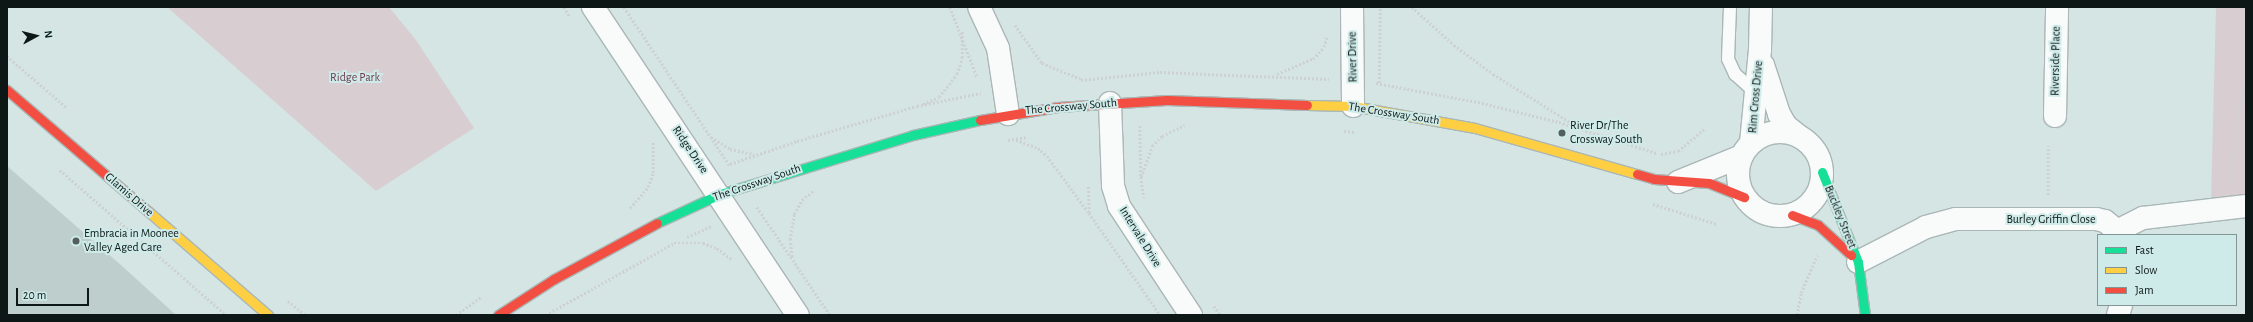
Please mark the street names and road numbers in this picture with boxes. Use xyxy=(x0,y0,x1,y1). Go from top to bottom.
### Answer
street label: Riverside Place xyxy=(2048,26,2064,96)
street label: River Drive xyxy=(1345,31,1361,83)
street label: Rim Cross Drive xyxy=(1746,60,1766,134)
street label: The Crossway South xyxy=(1025,96,1117,118)
street label: The Crossway South xyxy=(1347,100,1441,128)
street label: Ridge Drive xyxy=(669,124,711,176)
street label: The Crossway South xyxy=(711,161,803,205)
street label: Glamis Drive xyxy=(102,170,156,220)
street label: Buckley Street xyxy=(1821,183,1859,251)
street label: Intervale Drive xyxy=(1116,204,1164,270)
street label: Burley Griffin Close xyxy=(2006,213,2096,227)

